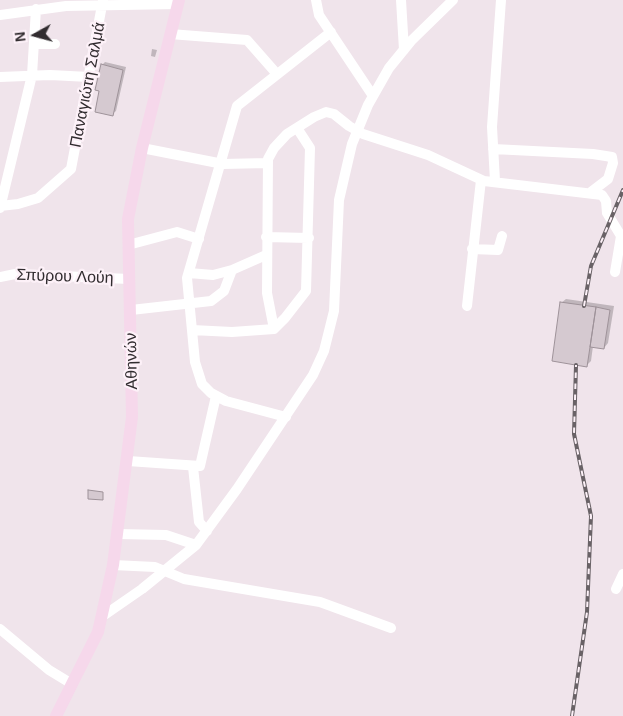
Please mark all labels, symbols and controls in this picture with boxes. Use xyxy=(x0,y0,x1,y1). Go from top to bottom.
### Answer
north arrow xyxy=(10,10,60,60)
street label: Παναγιώτη Σαλμά xyxy=(66,21,110,149)
text: N xyxy=(12,31,29,43)
street label: Σπύρου Λούη xyxy=(16,266,114,288)
street label: Αθηνών xyxy=(122,332,142,390)

